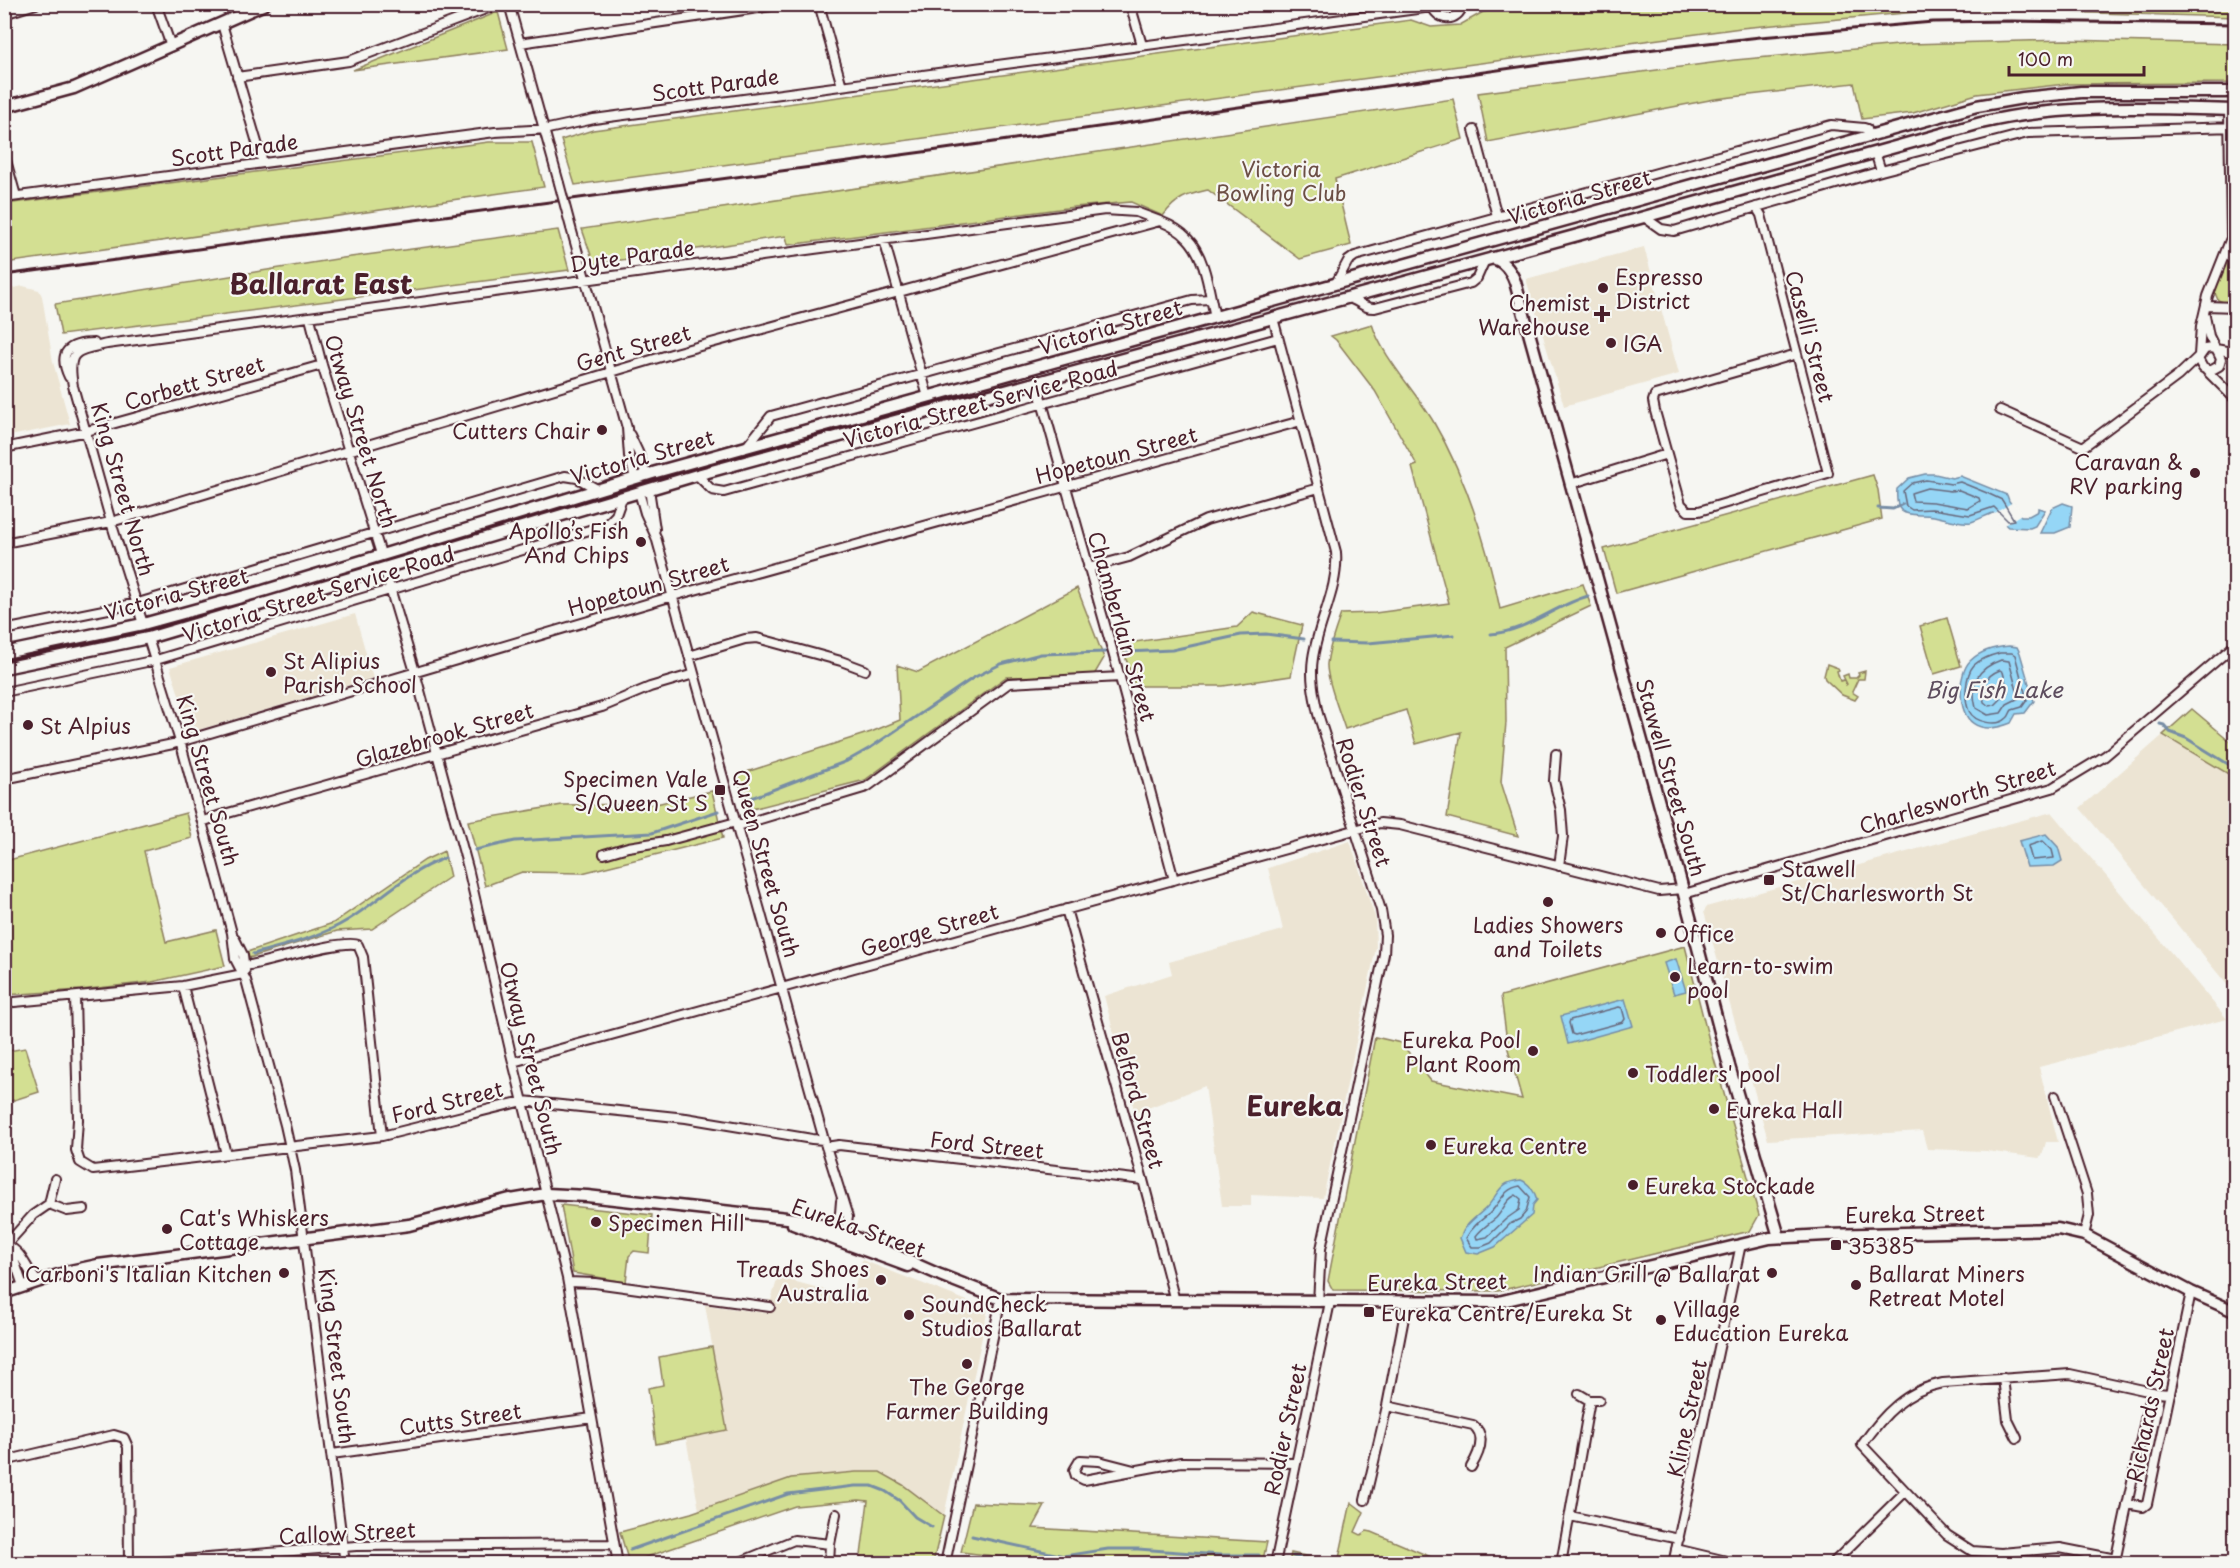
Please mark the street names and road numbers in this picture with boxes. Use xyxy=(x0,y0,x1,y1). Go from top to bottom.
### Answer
street label: Scott Parade xyxy=(649,59,781,109)
street label: Scott Parade xyxy=(168,124,300,174)
street label: Victoria Street xyxy=(1503,160,1655,232)
street label: Dyte Parade xyxy=(567,230,697,280)
street label: Caselli Street xyxy=(1778,266,1844,406)
street label: Victoria Street xyxy=(1034,290,1186,362)
street label: Gent Street xyxy=(572,315,694,379)
street label: Otway Street North xyxy=(317,330,407,532)
street label: Corbett Street xyxy=(120,347,268,417)
street label: Victoria Street Service Road xyxy=(839,351,1121,455)
street label: King Street North xyxy=(84,398,164,580)
street label: Hopetoun Street xyxy=(1032,417,1200,491)
street label: Victoria Street xyxy=(566,420,718,492)
street label: Chamberlain Street xyxy=(1081,527,1165,725)
street label: Victoria Street Service Road xyxy=(178,536,458,650)
street label: Hopetoun Street xyxy=(564,547,732,623)
street label: Victoria Street xyxy=(100,558,252,628)
street label: Stawell Street South xyxy=(1628,674,1716,880)
street label: King Street South xyxy=(169,691,249,869)
street label: Glazebrook Street xyxy=(351,693,537,775)
street label: Rodier Street xyxy=(1329,733,1401,871)
street label: Charlesworth Street xyxy=(1855,751,2059,841)
street label: Queen Street South xyxy=(725,765,809,961)
street label: George Street xyxy=(856,894,1002,964)
street label: Otway Street South xyxy=(492,958,572,1158)
street label: Belford Street xyxy=(1104,1028,1174,1172)
street label: Ford Street xyxy=(388,1072,506,1130)
street label: Ford Street xyxy=(929,1122,1045,1166)
street label: Eureka Street xyxy=(788,1189,930,1265)
street label: Eureka Street xyxy=(1845,1196,1985,1230)
street label: Eureka Street xyxy=(1367,1264,1507,1298)
street label: King Street South xyxy=(311,1266,365,1446)
street label: Richards Street xyxy=(2117,1325,2181,1485)
street label: Kline Street xyxy=(1658,1356,1714,1480)
street label: Rodier Street xyxy=(1254,1360,1314,1498)
street label: Cutts Street xyxy=(397,1394,523,1442)
street label: Callow Street xyxy=(278,1512,416,1552)

